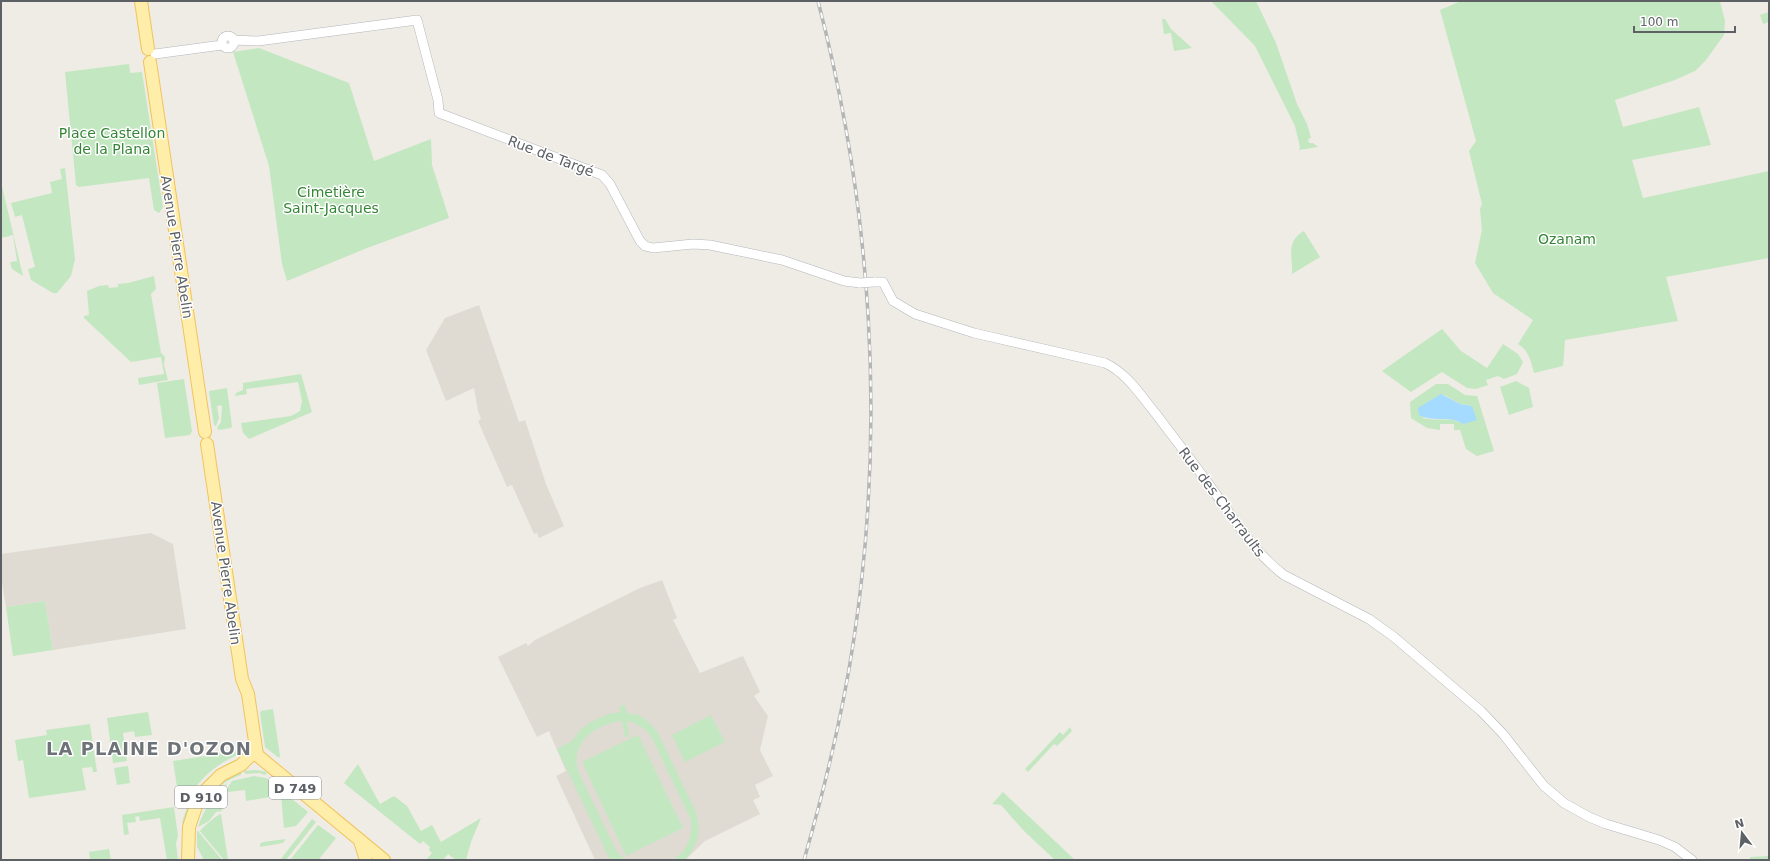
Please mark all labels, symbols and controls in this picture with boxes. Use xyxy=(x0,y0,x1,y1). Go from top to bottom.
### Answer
scale bar xyxy=(1634,8,1735,34)
text: 100 m xyxy=(1640,15,1678,29)
park label: Place Castellon de la Plana xyxy=(59,125,165,157)
street label: Rue de Targé xyxy=(506,132,596,180)
street label: Avenue Pierre Abelin xyxy=(158,174,196,320)
park label: Cimetière Saint-Jacques xyxy=(283,184,379,216)
park label: Ozanam xyxy=(1538,231,1596,247)
street label: Rue des Charraults xyxy=(1176,444,1268,560)
street label: Avenue Pierre Abelin xyxy=(208,500,244,646)
district label: LA PLAINE D'OZON xyxy=(46,738,252,759)
road number: D 749 xyxy=(269,777,321,799)
road number: D 910 xyxy=(175,786,227,808)
north arrow xyxy=(1722,813,1762,853)
text: N xyxy=(1733,816,1746,831)

